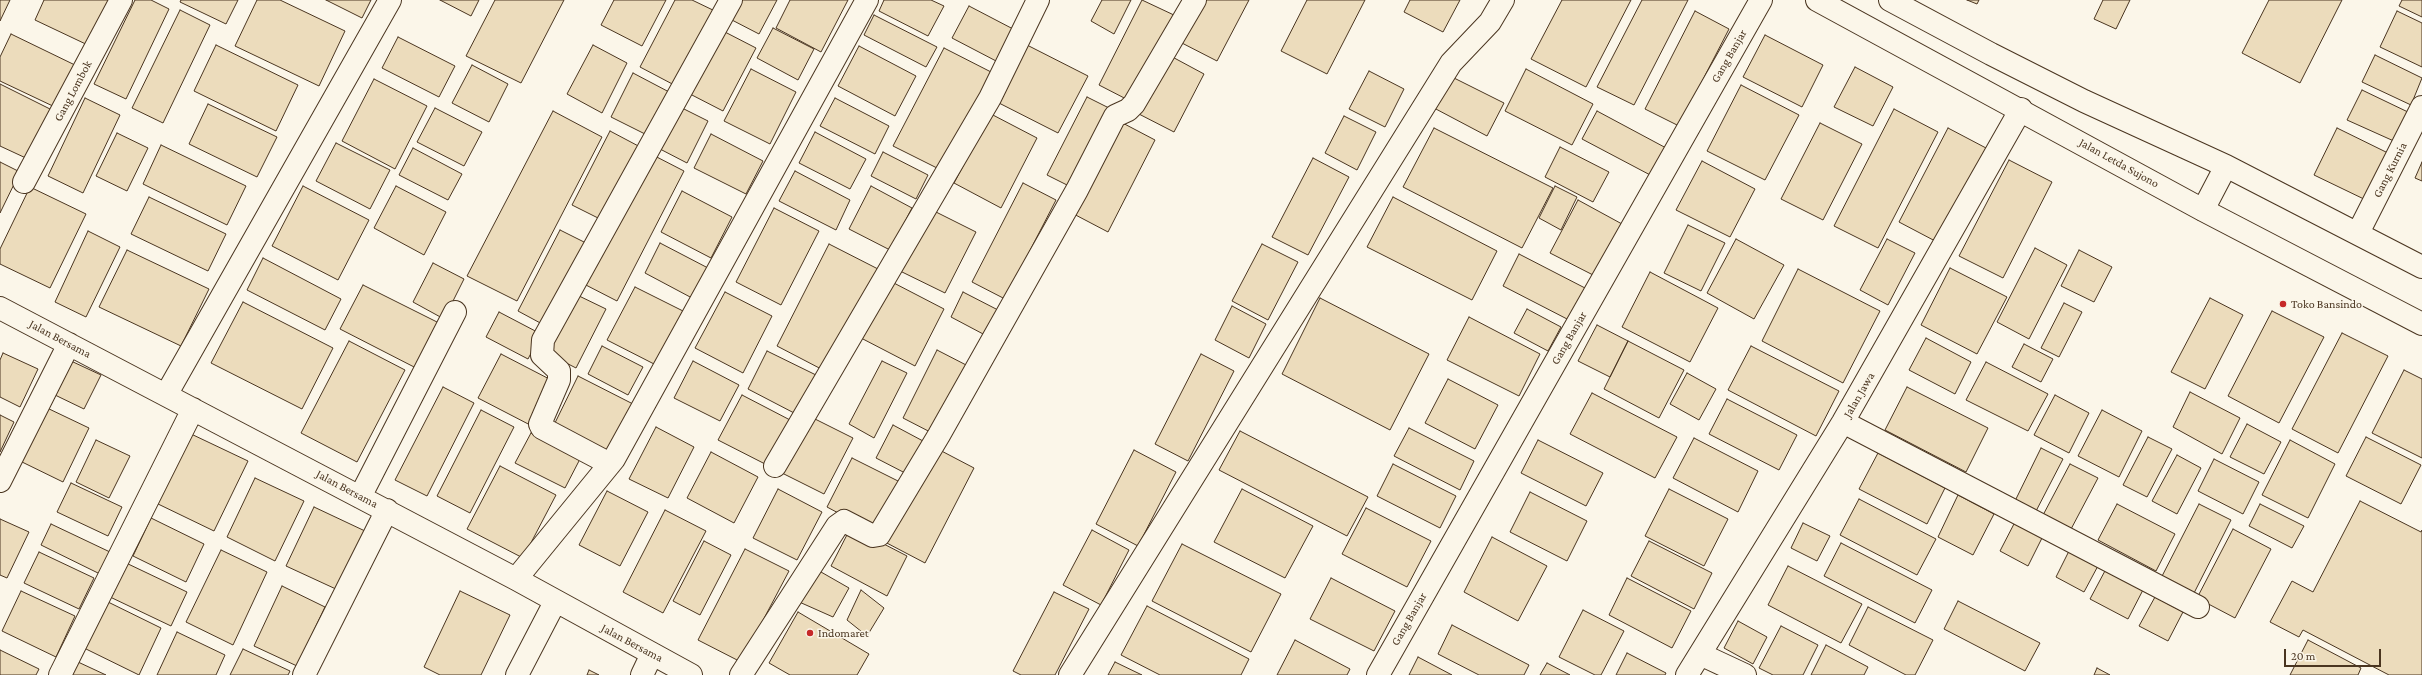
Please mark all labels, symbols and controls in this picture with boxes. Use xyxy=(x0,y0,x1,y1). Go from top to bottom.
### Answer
street label: Gang Banjar xyxy=(1708,27,1750,85)
street label: Gang Lombok xyxy=(51,58,95,124)
street label: Jalan Letda Sujono xyxy=(2077,135,2161,191)
street label: Gang Kurnia xyxy=(2370,140,2410,200)
place label: Toko Bansindo xyxy=(2291,297,2362,311)
marker: Toko Bansindo xyxy=(2278,299,2288,309)
street label: Gang Banjar xyxy=(1548,309,1590,367)
street label: Jalan Bersama xyxy=(27,317,93,361)
street label: Jalan Jawa xyxy=(1840,370,1878,420)
street label: Jalan Bersama xyxy=(314,467,380,511)
street label: Gang Banjar xyxy=(1388,590,1430,648)
street label: Jalan Bersama xyxy=(599,621,665,665)
place label: Indomaret xyxy=(818,626,869,640)
marker: Indomaret xyxy=(805,628,815,638)
scale bar xyxy=(2286,641,2383,667)
text: 20 m xyxy=(2291,649,2315,663)

